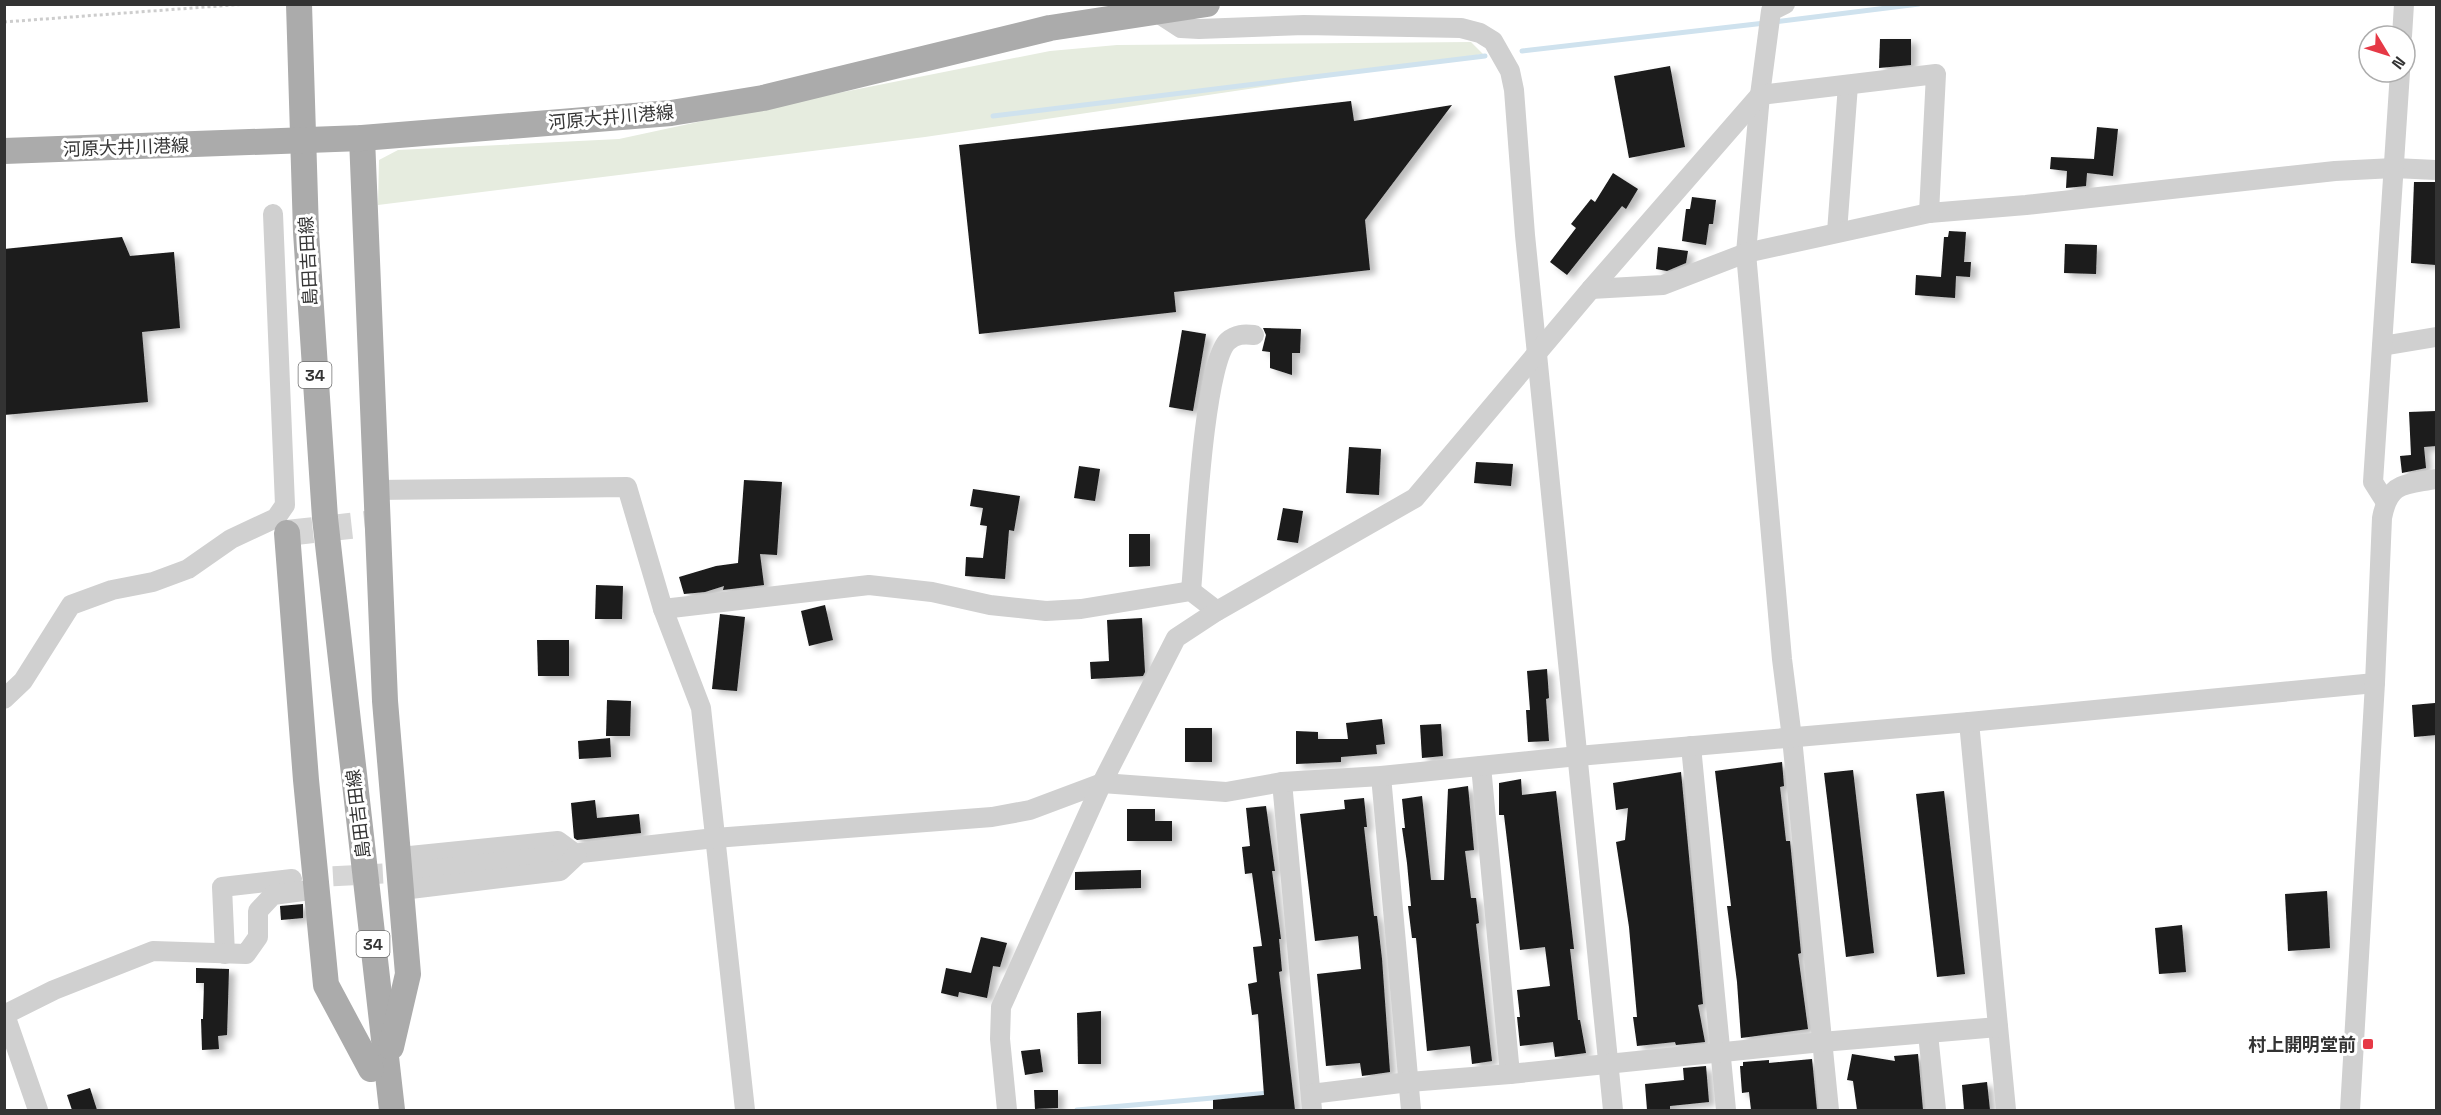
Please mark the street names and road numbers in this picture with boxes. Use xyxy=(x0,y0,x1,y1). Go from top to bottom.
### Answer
street label: 河原大井川港線 xyxy=(547,100,675,134)
street label: 河原大井川港線 xyxy=(63,133,189,161)
street label: 島田吉田線 xyxy=(294,215,322,307)
road number: 34 xyxy=(298,362,332,388)
street label: 島田吉田線 xyxy=(341,768,375,860)
road number: 34 xyxy=(356,931,389,957)

